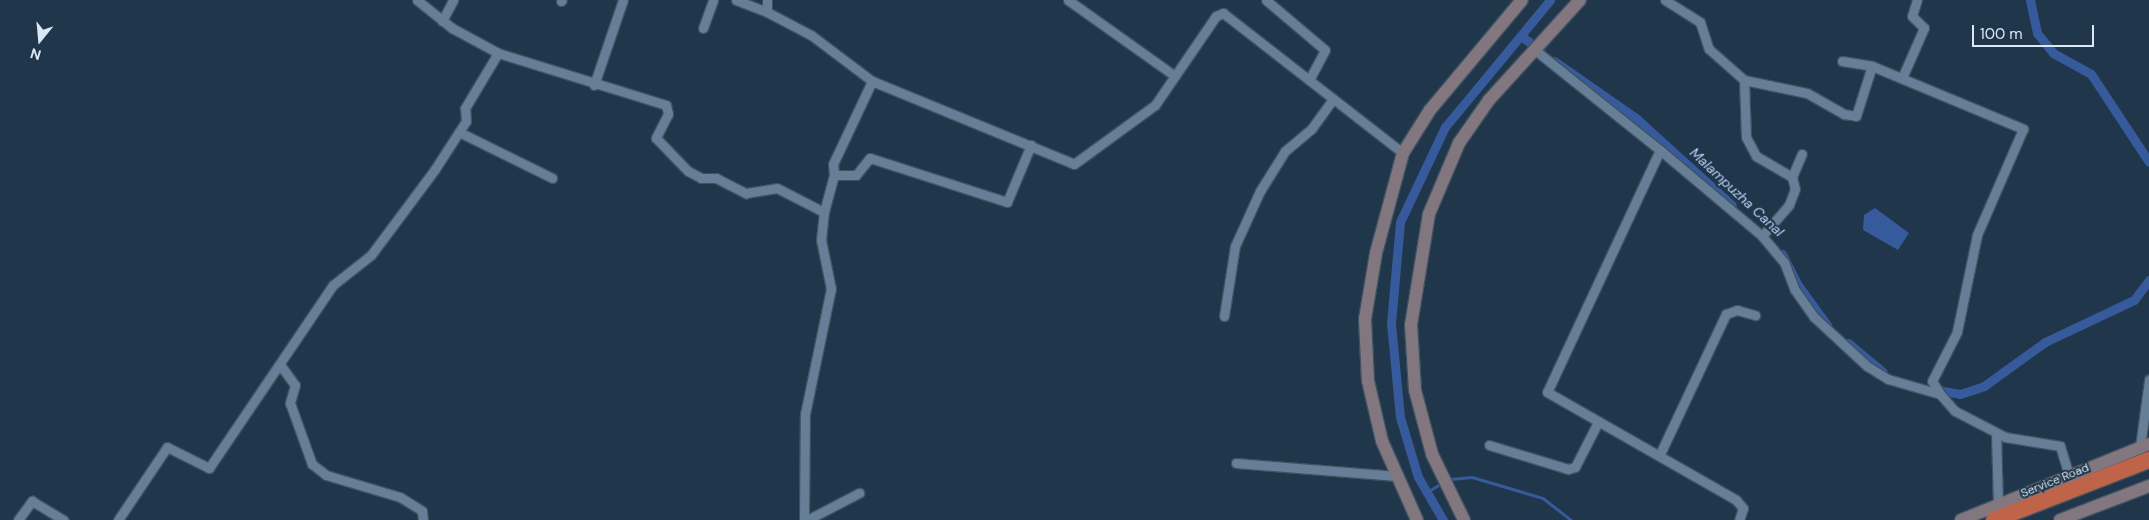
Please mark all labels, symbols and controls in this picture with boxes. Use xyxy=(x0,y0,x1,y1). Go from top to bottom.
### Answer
north arrow xyxy=(15,15,65,65)
scale bar xyxy=(1974,15,2096,47)
text: 100 m xyxy=(1980,24,2023,44)
text: N xyxy=(28,44,43,64)
water label: Malampuzha Canal xyxy=(1687,144,1787,240)
street label: Service Road xyxy=(2019,461,2091,501)

